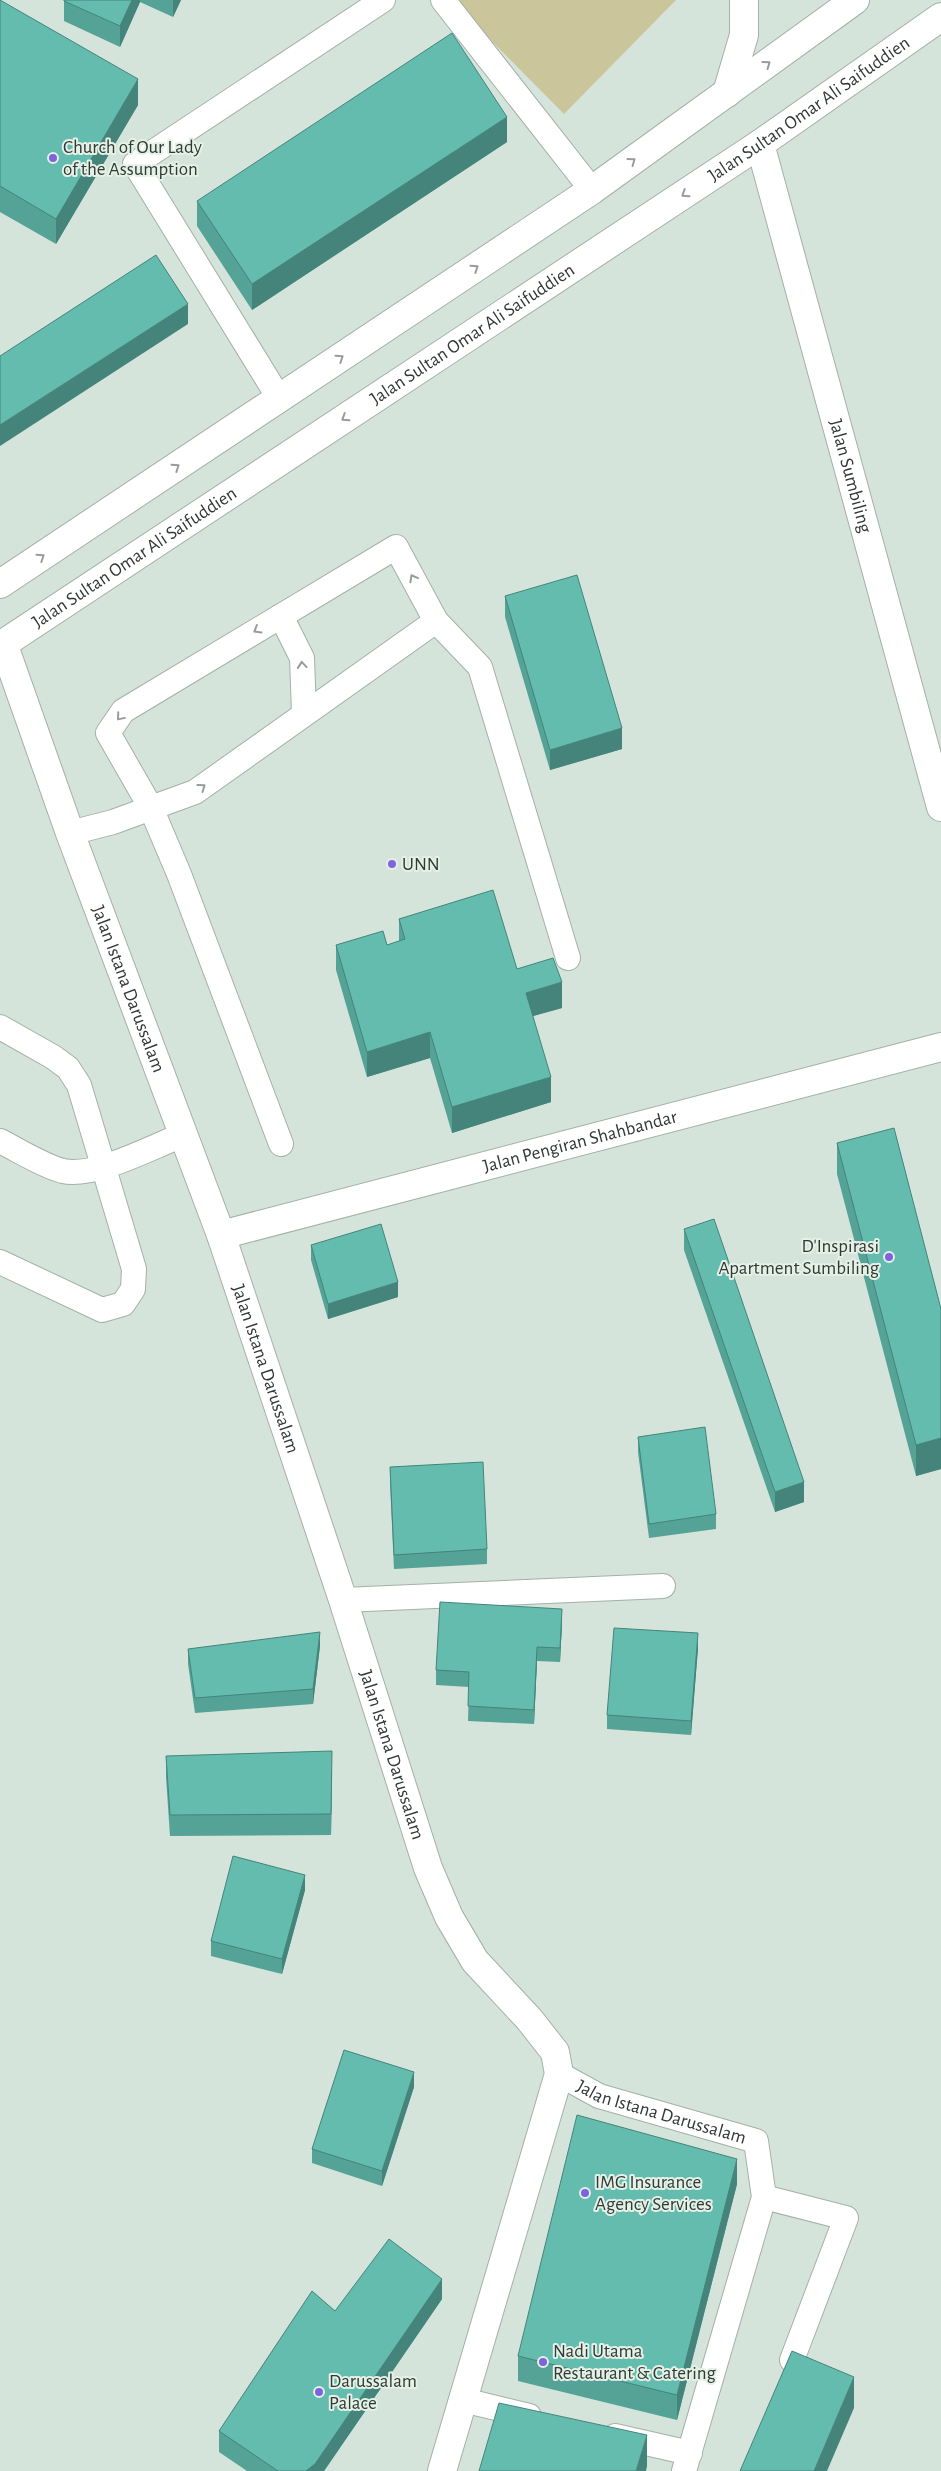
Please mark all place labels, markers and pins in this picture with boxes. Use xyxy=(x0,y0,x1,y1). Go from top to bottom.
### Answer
place label: Church of Our Lady of the Assumption xyxy=(63,138,202,179)
marker: Church of Our Lady of the Assumption xyxy=(47,152,59,164)
place label: UNN xyxy=(402,855,440,874)
marker: UNN xyxy=(386,858,398,870)
place label: D'Inspirasi Apartment Sumbiling xyxy=(719,1237,880,1278)
marker: D'Inspirasi Apartment Sumbiling xyxy=(883,1251,895,1263)
place label: IMG Insurance Agency Services xyxy=(595,2173,712,2214)
marker: IMG Insurance Agency Services xyxy=(579,2187,591,2199)
place label: Nadi Utama Restaurant & Catering xyxy=(553,2342,717,2383)
marker: Nadi Utama Restaurant & Catering xyxy=(537,2356,549,2368)
place label: Darussalam Palace xyxy=(329,2372,417,2413)
marker: Darussalam Palace xyxy=(313,2386,325,2398)

